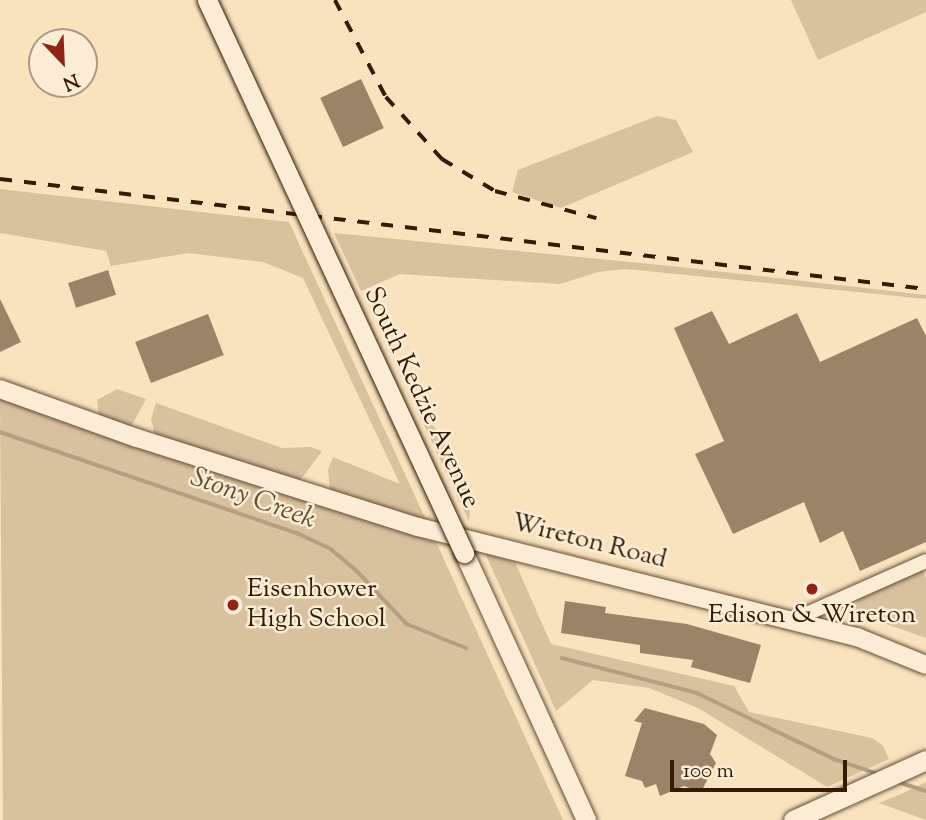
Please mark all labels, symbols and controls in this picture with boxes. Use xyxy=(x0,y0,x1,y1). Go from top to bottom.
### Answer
north arrow xyxy=(28,28,98,98)
text: N xyxy=(58,66,83,96)
street label: South Kedzie Avenue xyxy=(356,282,486,514)
water label: Stony Creek xyxy=(186,461,320,537)
street label: Wireton Road xyxy=(508,508,670,576)
place label: Eisenhower High School xyxy=(247,574,386,636)
marker: Edison & Wireton xyxy=(804,581,820,597)
marker: Eisenhower High School xyxy=(225,597,241,613)
place label: Edison & Wireton xyxy=(708,600,916,632)
scale bar xyxy=(674,746,851,790)
text: 100 m xyxy=(683,757,734,787)

